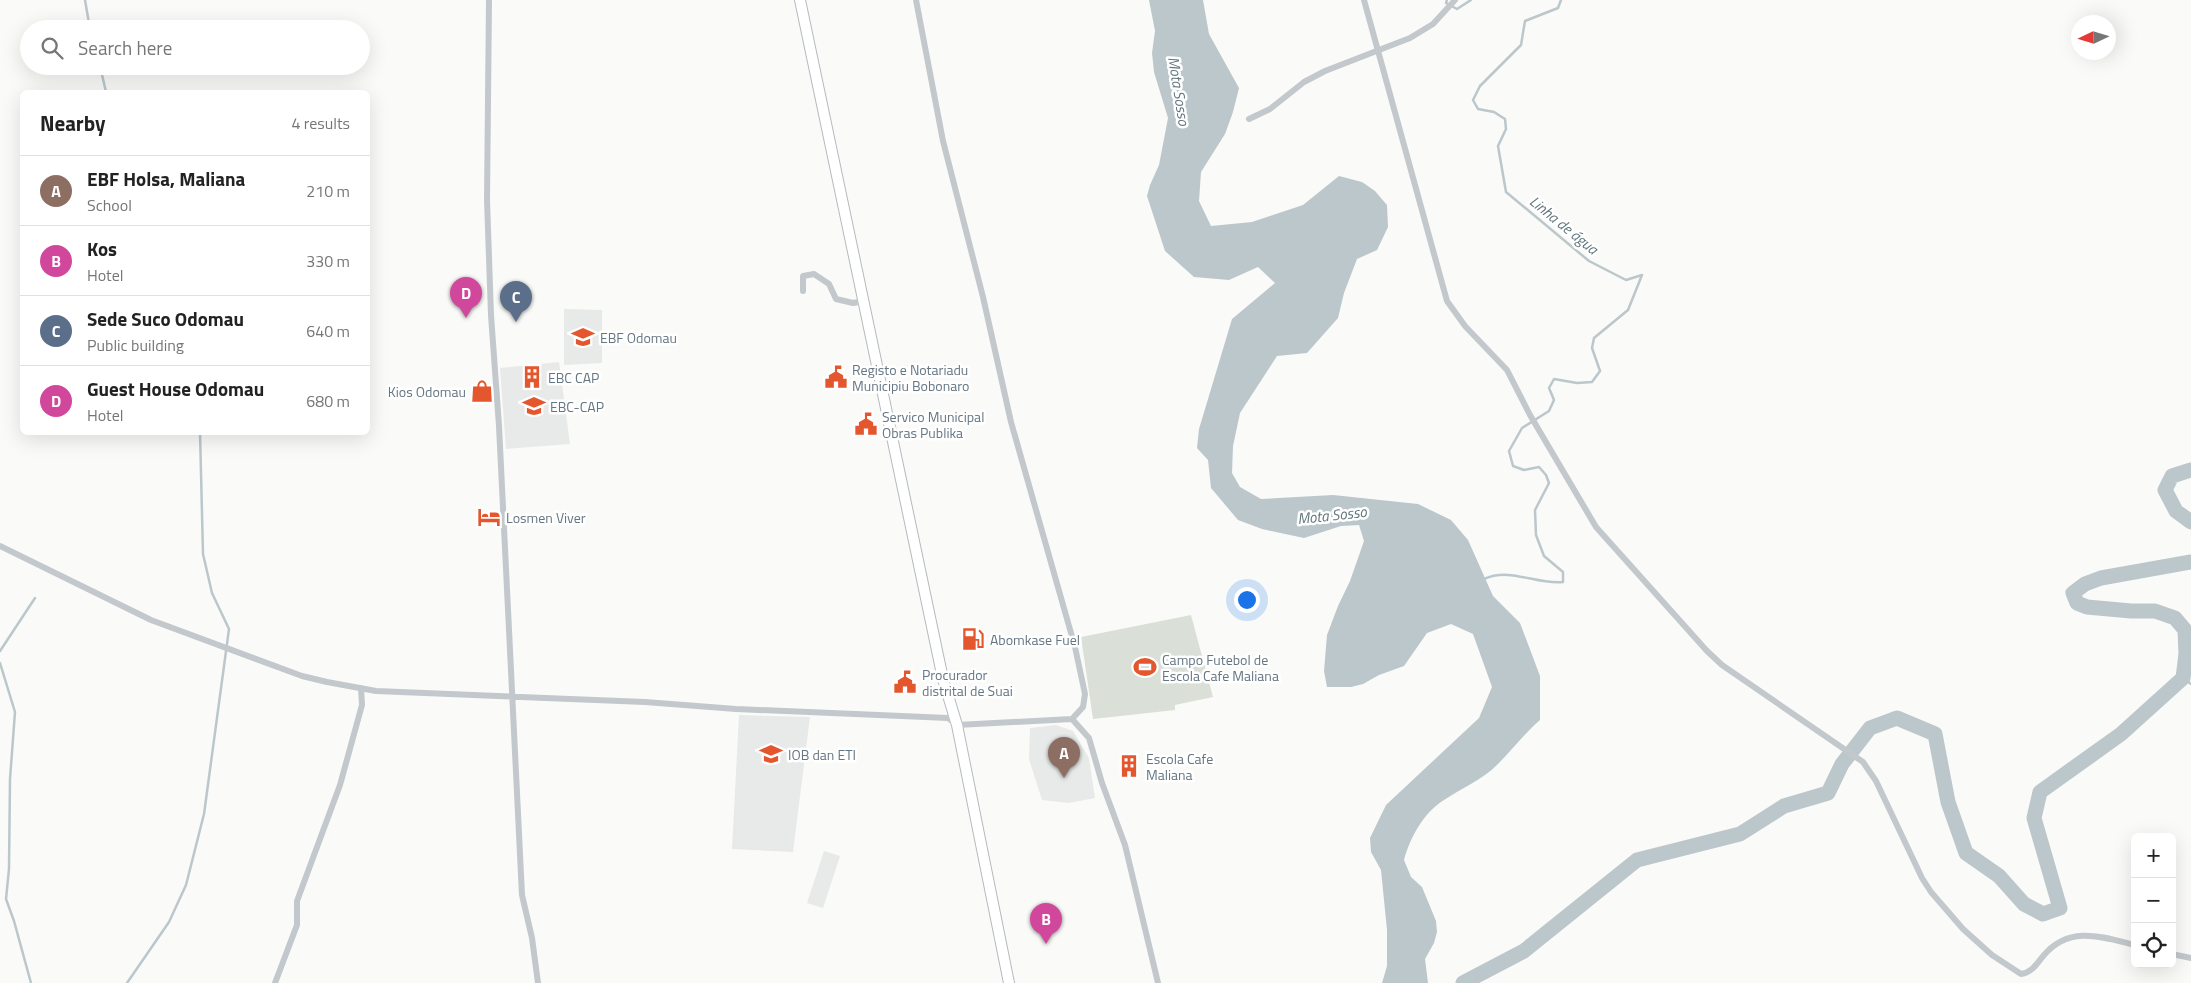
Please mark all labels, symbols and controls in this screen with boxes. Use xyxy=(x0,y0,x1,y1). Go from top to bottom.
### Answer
north arrow xyxy=(2071,15,2116,60)
search box xyxy=(20,20,370,75)
text: Search here xyxy=(78,33,172,62)
icon: search xyxy=(38,34,66,62)
water label: Mota Sosso xyxy=(1162,55,1196,128)
text: Nearby xyxy=(40,107,105,139)
text: 4 results xyxy=(291,111,350,135)
text: EBF Holsa, Maliana xyxy=(87,164,245,193)
text: A xyxy=(51,179,61,203)
text: 210 m xyxy=(306,179,350,203)
water label: Linha de água xyxy=(1525,190,1604,261)
text: School xyxy=(87,193,132,217)
text: Kos xyxy=(87,234,117,263)
text: B xyxy=(51,249,61,273)
text: 330 m xyxy=(306,249,350,273)
text: Hotel xyxy=(87,263,124,287)
pin: D xyxy=(450,277,482,318)
pin: C xyxy=(500,281,532,322)
text: Sede Suco Odomau xyxy=(87,304,244,333)
text: C xyxy=(52,319,60,343)
text: 640 m xyxy=(306,319,350,343)
school or university icon: EBF Odomau xyxy=(570,324,596,350)
place label: EBF Odomau xyxy=(600,327,677,348)
text: Public building xyxy=(87,333,184,357)
place label: Registo e Notariadu Municipiu Bobonaro xyxy=(852,359,969,396)
building icon: EBC CAP xyxy=(519,364,545,390)
public building icon: Registo e Notariadu Municipiu Bobonaro xyxy=(823,364,849,390)
place label: EBC CAP xyxy=(548,367,599,388)
text: Guest House Odomau xyxy=(87,374,264,403)
shop icon: Kios Odomau xyxy=(469,378,495,404)
place label: Kios Odomau xyxy=(388,381,466,402)
text: D xyxy=(51,389,61,413)
text: 680 m xyxy=(306,389,350,413)
school or university icon: EBC-CAP xyxy=(521,393,547,419)
place label: EBC-CAP xyxy=(550,396,604,417)
text: Hotel xyxy=(87,403,124,427)
place label: Servico Municipal Obras Publika xyxy=(882,406,984,443)
public building icon: Servico Municipal Obras Publika xyxy=(853,411,879,437)
water label: Mota Sosso xyxy=(1296,500,1368,530)
hotel icon: Losmen Viver xyxy=(476,504,502,530)
place label: Losmen Viver xyxy=(506,507,586,528)
your location xyxy=(1234,587,1260,613)
fuel station icon: Abomkase Fuel xyxy=(960,626,986,652)
place label: Abomkase Fuel xyxy=(990,629,1080,650)
place label: Campo Futebol de Escola Cafe Maliana xyxy=(1162,649,1279,686)
sports icon: Campo Futebol de Escola Cafe Maliana xyxy=(1132,654,1158,680)
place label: Procurador distrital de Suai xyxy=(922,664,1013,701)
public building icon: Procurador distrital de Suai xyxy=(892,669,918,695)
pin: A xyxy=(1048,737,1080,778)
school or university icon: IOB dan ETI xyxy=(758,741,784,767)
place label: IOB dan ETI xyxy=(788,744,856,765)
place label: Escola Cafe Maliana xyxy=(1146,748,1213,785)
building icon: Escola Cafe Maliana xyxy=(1116,753,1142,779)
map controls xyxy=(2131,833,2176,968)
button: + xyxy=(2131,833,2176,878)
button: − xyxy=(2131,878,2176,923)
pin: B xyxy=(1030,903,1062,944)
button: locate xyxy=(2131,923,2176,968)

